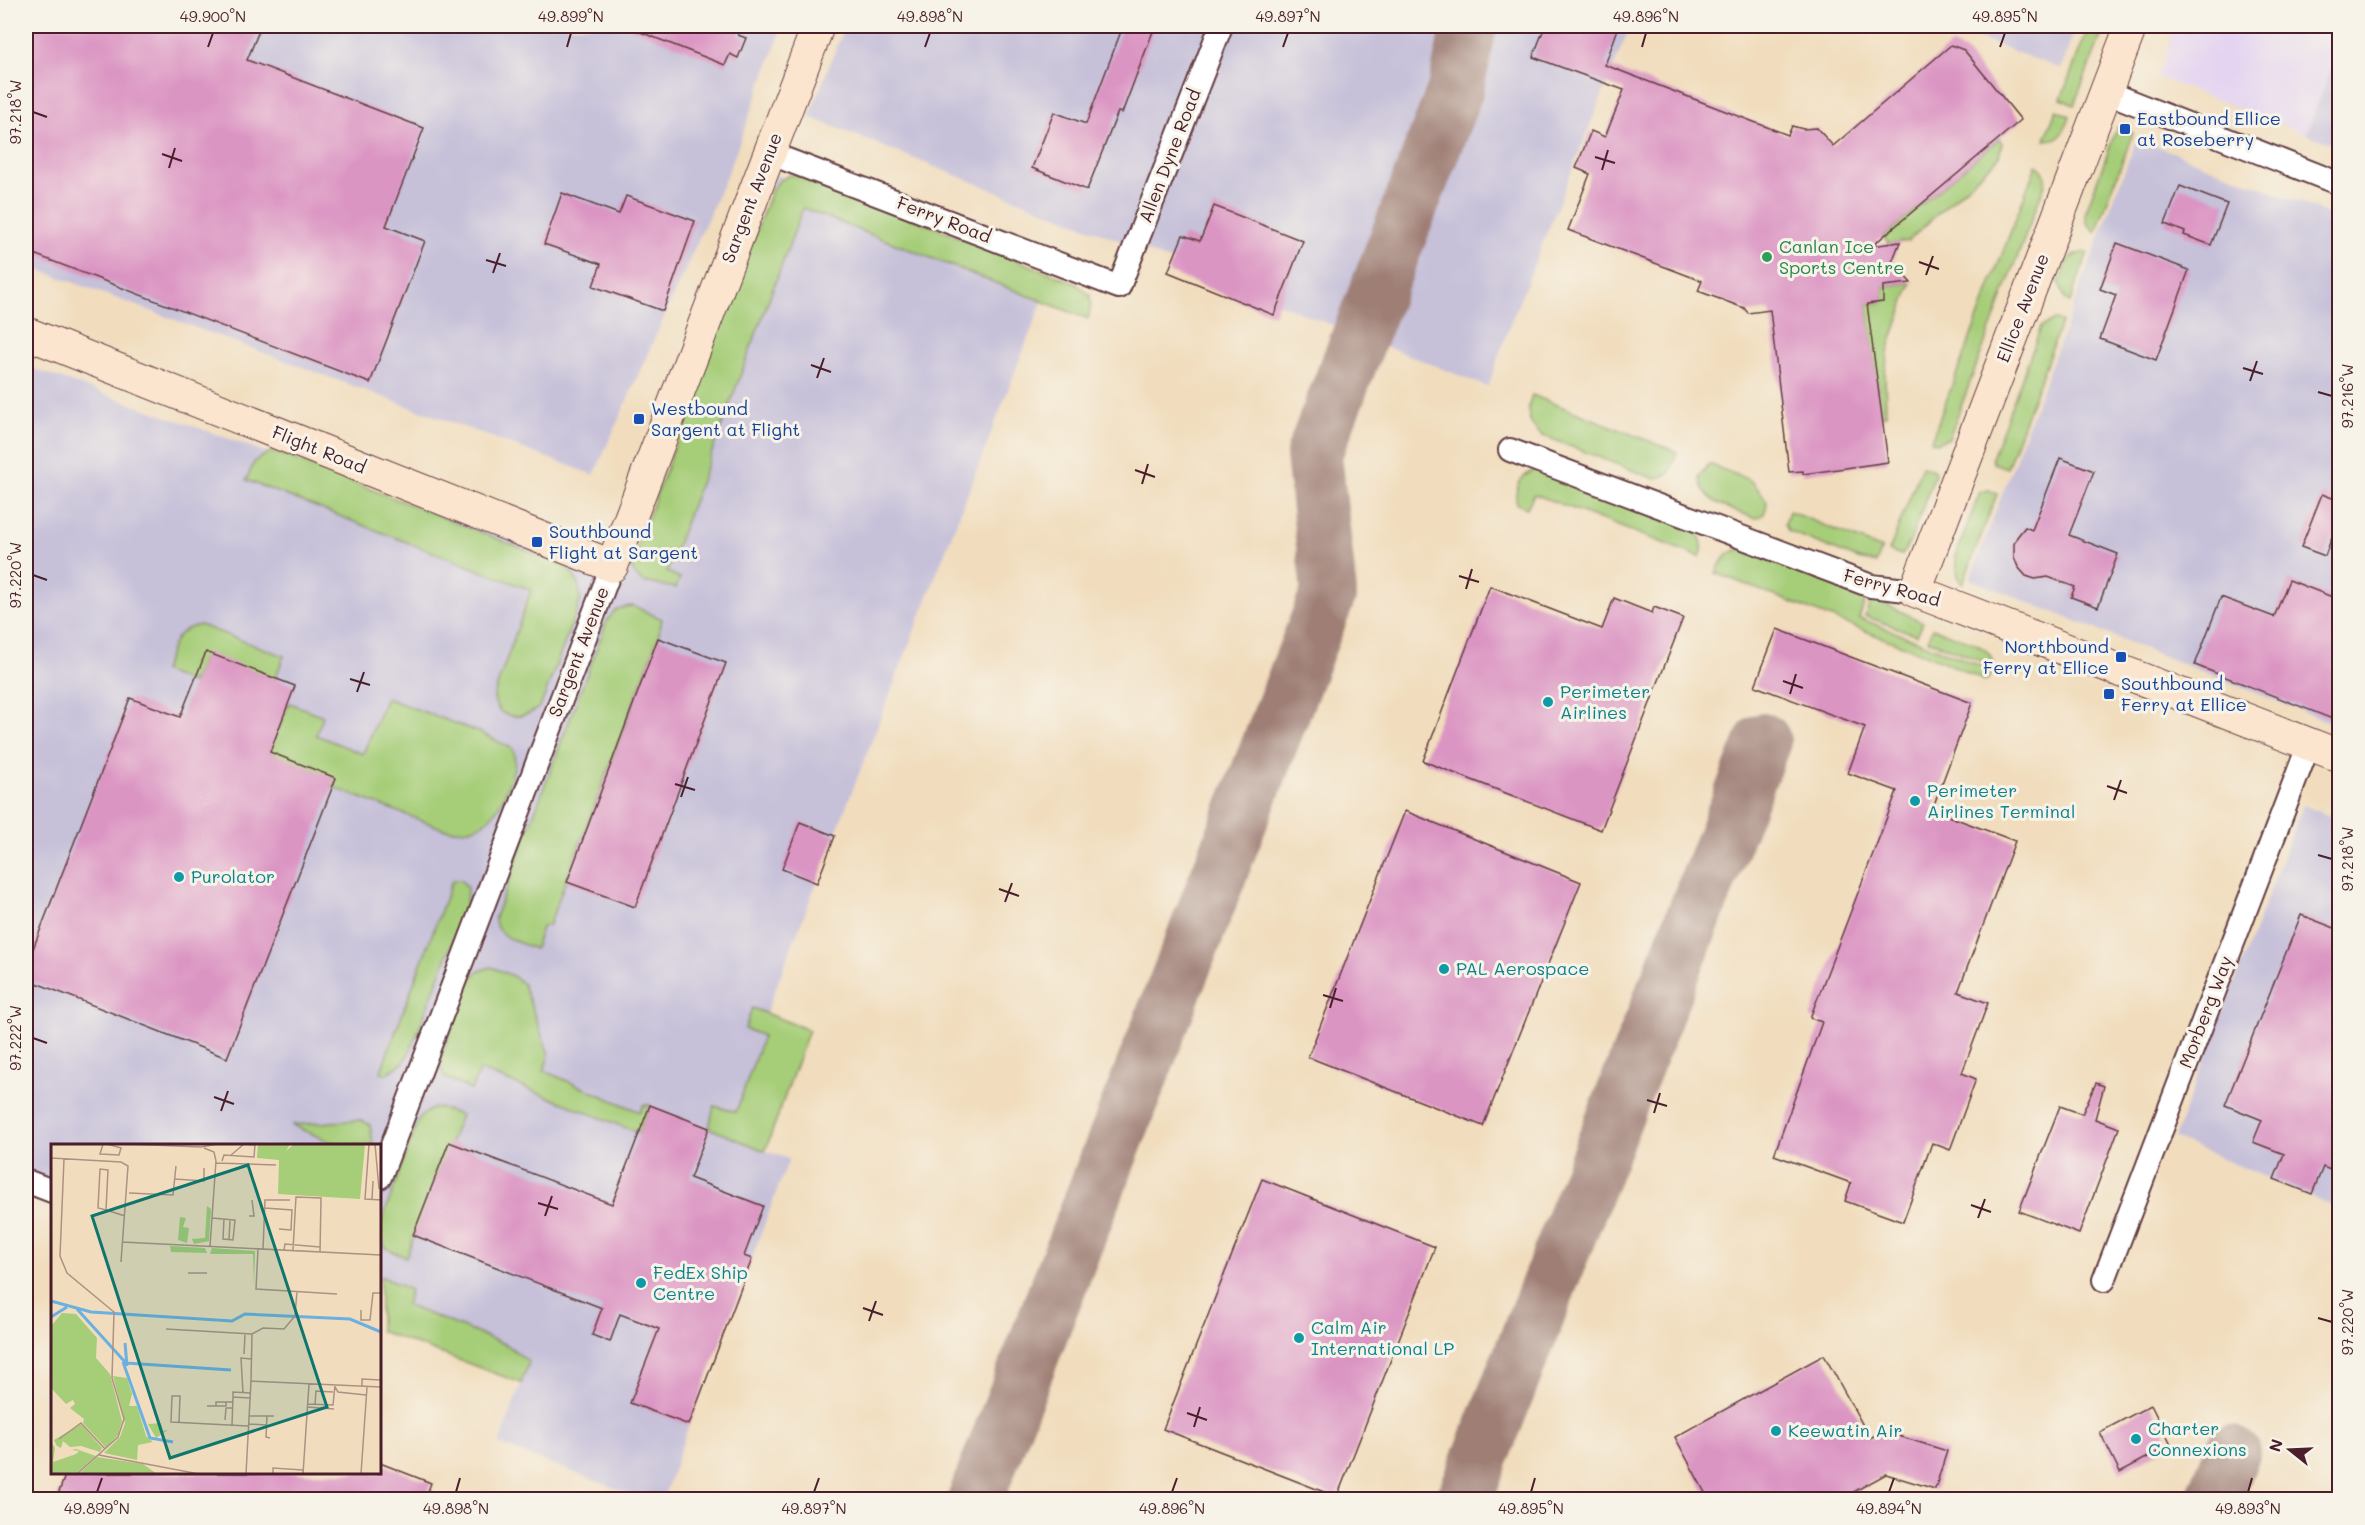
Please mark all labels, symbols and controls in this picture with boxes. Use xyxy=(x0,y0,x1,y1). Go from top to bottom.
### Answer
text: 49.900°N xyxy=(180,6,246,26)
text: 49.899°N xyxy=(538,6,604,26)
text: 49.898°N xyxy=(897,6,963,26)
text: 49.897°N xyxy=(1255,6,1321,26)
text: 49.896°N xyxy=(1613,6,1679,26)
text: 49.895°N xyxy=(1972,6,2038,26)
text: 97.218°W xyxy=(5,80,25,144)
street label: Allen Dyne Road xyxy=(1132,85,1206,226)
place label: Eastbound Ellice at Roseberry xyxy=(2137,106,2281,151)
marker: Eastbound Ellice at Roseberry xyxy=(2118,122,2132,136)
street label: Sargent Avenue xyxy=(715,129,787,266)
street label: Ferry Road xyxy=(894,190,995,248)
place label: Canlan Ice Sports Centre xyxy=(1779,234,1904,279)
marker: Canlan Ice Sports Centre xyxy=(1760,250,1774,264)
street label: Ellice Avenue xyxy=(1990,250,2054,365)
text: 97.216°W xyxy=(2337,364,2357,428)
place label: Westbound Sargent at Flight xyxy=(651,396,800,441)
marker: Westbound Sargent at Flight xyxy=(632,412,646,426)
street label: Flight Road xyxy=(269,419,370,479)
place label: Southbound Flight at Sargent xyxy=(549,519,698,564)
marker: Southbound Flight at Sargent xyxy=(530,535,544,549)
text: 97.220°W xyxy=(5,542,25,608)
street label: Ferry Road xyxy=(1841,563,1943,611)
street label: Sargent Avenue xyxy=(542,583,614,720)
place label: Northbound Ferry at Ellice xyxy=(1983,634,2109,679)
marker: Northbound Ferry at Ellice xyxy=(2114,650,2128,664)
place label: Southbound Ferry at Ellice xyxy=(2121,671,2247,716)
place label: Perimeter Airlines xyxy=(1560,679,1650,724)
marker: Southbound Ferry at Ellice xyxy=(2102,687,2116,701)
marker: Perimeter Airlines xyxy=(1541,695,1555,709)
place label: Perimeter Airlines Terminal xyxy=(1927,778,2075,823)
marker: Perimeter Airlines Terminal xyxy=(1908,794,1922,808)
text: 97.218°W xyxy=(2337,827,2357,891)
place label: Purolator xyxy=(191,864,275,888)
marker: Purolator xyxy=(172,870,186,884)
street label: Morberg Way xyxy=(2173,952,2237,1071)
place label: PAL Aerospace xyxy=(1456,956,1589,980)
marker: PAL Aerospace xyxy=(1437,962,1451,976)
text: 97.222°W xyxy=(5,1005,25,1071)
inset map xyxy=(51,1144,381,1474)
place label: FedEx Ship Centre xyxy=(653,1260,748,1305)
marker: FedEx Ship Centre xyxy=(634,1276,648,1290)
text: 97.220°W xyxy=(2337,1289,2357,1355)
place label: Calm Air International LP xyxy=(1311,1315,1454,1360)
marker: Calm Air International LP xyxy=(1292,1331,1306,1345)
place label: Charter Connexions xyxy=(2148,1416,2247,1461)
place label: Keewatin Air xyxy=(1788,1418,1903,1442)
north arrow xyxy=(2260,1420,2320,1480)
marker: Keewatin Air xyxy=(1769,1424,1783,1438)
marker: Charter Connexions xyxy=(2129,1432,2143,1446)
text: N xyxy=(2263,1436,2287,1454)
text: 49.899°N xyxy=(64,1498,130,1518)
text: 49.898°N xyxy=(423,1498,489,1518)
text: 49.897°N xyxy=(781,1498,847,1518)
text: 49.896°N xyxy=(1139,1498,1205,1518)
text: 49.895°N xyxy=(1498,1498,1564,1518)
text: 49.894°N xyxy=(1856,1498,1922,1518)
text: 49.893°N xyxy=(2215,1498,2281,1518)

